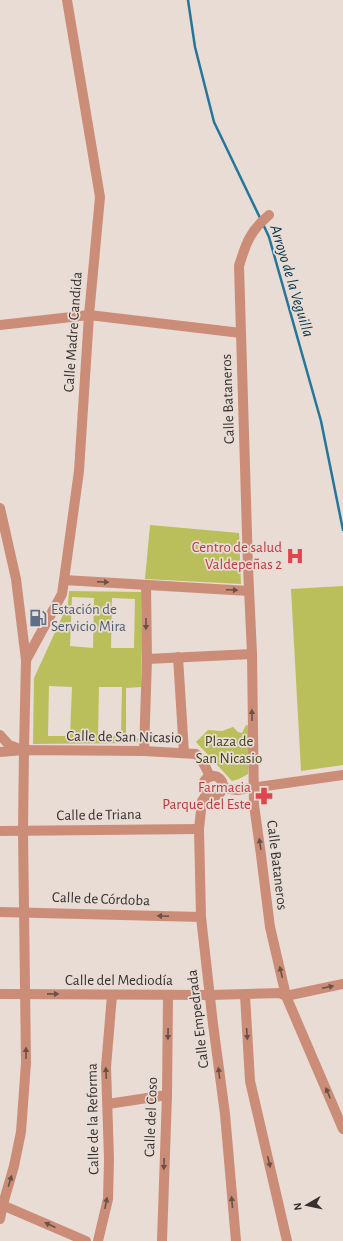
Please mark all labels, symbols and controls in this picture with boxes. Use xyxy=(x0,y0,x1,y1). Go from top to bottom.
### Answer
water label: Arroyo de la Veguilla xyxy=(267,222,317,339)
street label: Calle Madre Candida xyxy=(61,271,85,393)
street label: Calle Bataneros xyxy=(219,354,237,444)
place label: Centro de salud Valdepeñas 2 xyxy=(192,540,282,572)
hospital icon: Centro de salud Valdepeñas 2 xyxy=(285,546,305,566)
one-way arrow xyxy=(97,579,109,586)
one-way arrow xyxy=(226,586,238,593)
place label: Estación de Servicio Mira xyxy=(51,602,126,634)
fuel station icon: Estación de Servicio Mira xyxy=(28,608,48,628)
one-way arrow xyxy=(143,618,150,630)
one-way arrow xyxy=(249,708,255,721)
street label: Calle de San Nicasio xyxy=(66,728,182,746)
park label: Plaza de San Nicasio xyxy=(196,734,262,766)
place label: Farmacia Parque del Este xyxy=(162,780,251,812)
pharmacy icon: Farmacia Parque del Este xyxy=(254,786,274,806)
street label: Calle de Triana xyxy=(56,807,142,823)
street label: Calle Bataneros xyxy=(264,819,290,911)
one-way arrow xyxy=(257,838,263,850)
street label: Calle de Córdoba xyxy=(52,890,150,908)
one-way arrow xyxy=(156,913,169,919)
one-way arrow xyxy=(277,966,283,979)
street label: Calle Empedrada xyxy=(185,969,211,1069)
street label: Calle del Mediodía xyxy=(65,973,173,988)
one-way arrow xyxy=(322,984,334,990)
one-way arrow xyxy=(47,991,60,997)
one-way arrow xyxy=(164,1028,171,1040)
one-way arrow xyxy=(244,1028,251,1040)
one-way arrow xyxy=(23,1046,29,1059)
street label: Calle de la Reforma xyxy=(85,1063,101,1175)
one-way arrow xyxy=(103,1067,110,1079)
one-way arrow xyxy=(216,1067,223,1079)
street label: Calle del Coso xyxy=(142,1077,160,1157)
one-way arrow xyxy=(324,1087,330,1099)
one-way arrow xyxy=(266,1156,272,1168)
one-way arrow xyxy=(161,1157,168,1170)
one-way arrow xyxy=(7,1175,13,1187)
north arrow xyxy=(287,1185,327,1225)
one-way arrow xyxy=(229,1196,236,1208)
one-way arrow xyxy=(104,1197,110,1209)
text: N xyxy=(292,1202,304,1211)
one-way arrow xyxy=(45,1222,56,1228)

